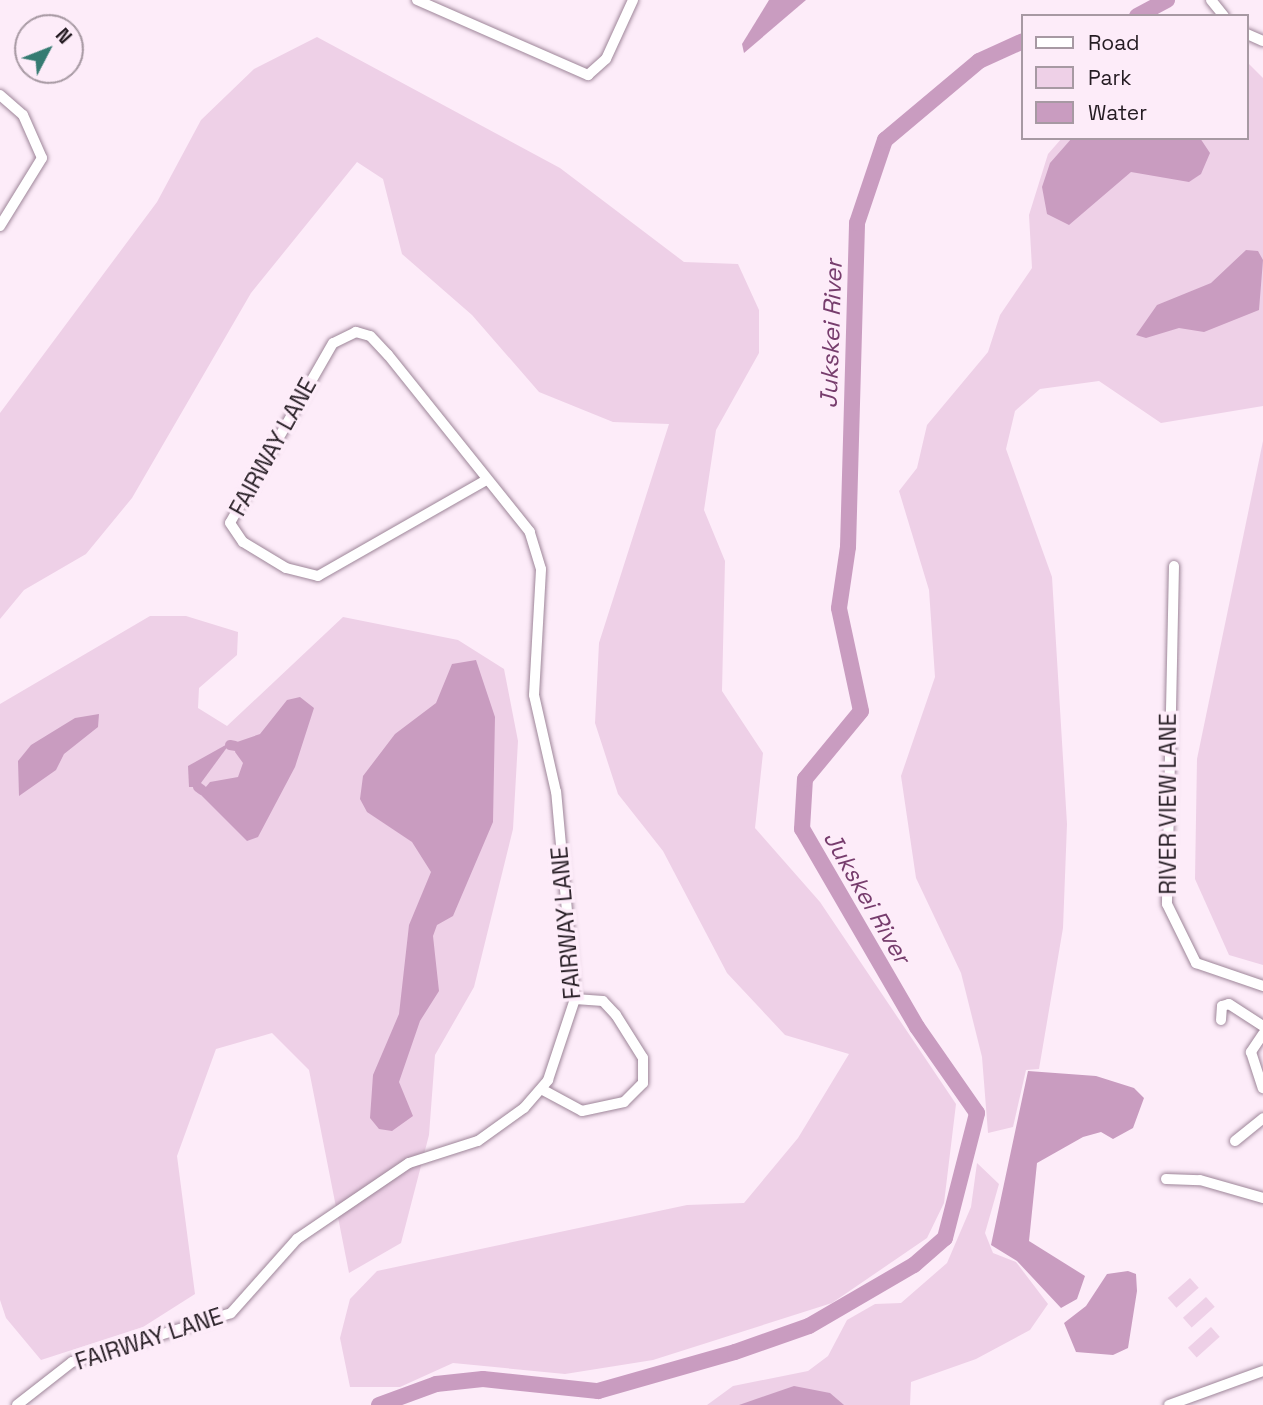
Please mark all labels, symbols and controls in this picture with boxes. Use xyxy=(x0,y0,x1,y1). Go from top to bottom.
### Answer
north arrow xyxy=(14,14,84,84)
legend xyxy=(1021,14,1249,140)
text: N xyxy=(50,23,77,49)
text: Road xyxy=(1088,29,1140,56)
text: Park xyxy=(1088,64,1132,91)
text: Water xyxy=(1088,99,1147,126)
water label: Jukskei River xyxy=(814,259,848,409)
street label: FAIRWAY LANE xyxy=(224,373,322,521)
street label: RIVER VIEW LANE xyxy=(1154,713,1182,895)
water label: Jukskei River xyxy=(817,825,917,969)
street label: FAIRWAY LANE xyxy=(546,845,586,1001)
street label: FAIRWAY LANE xyxy=(72,1302,226,1376)

